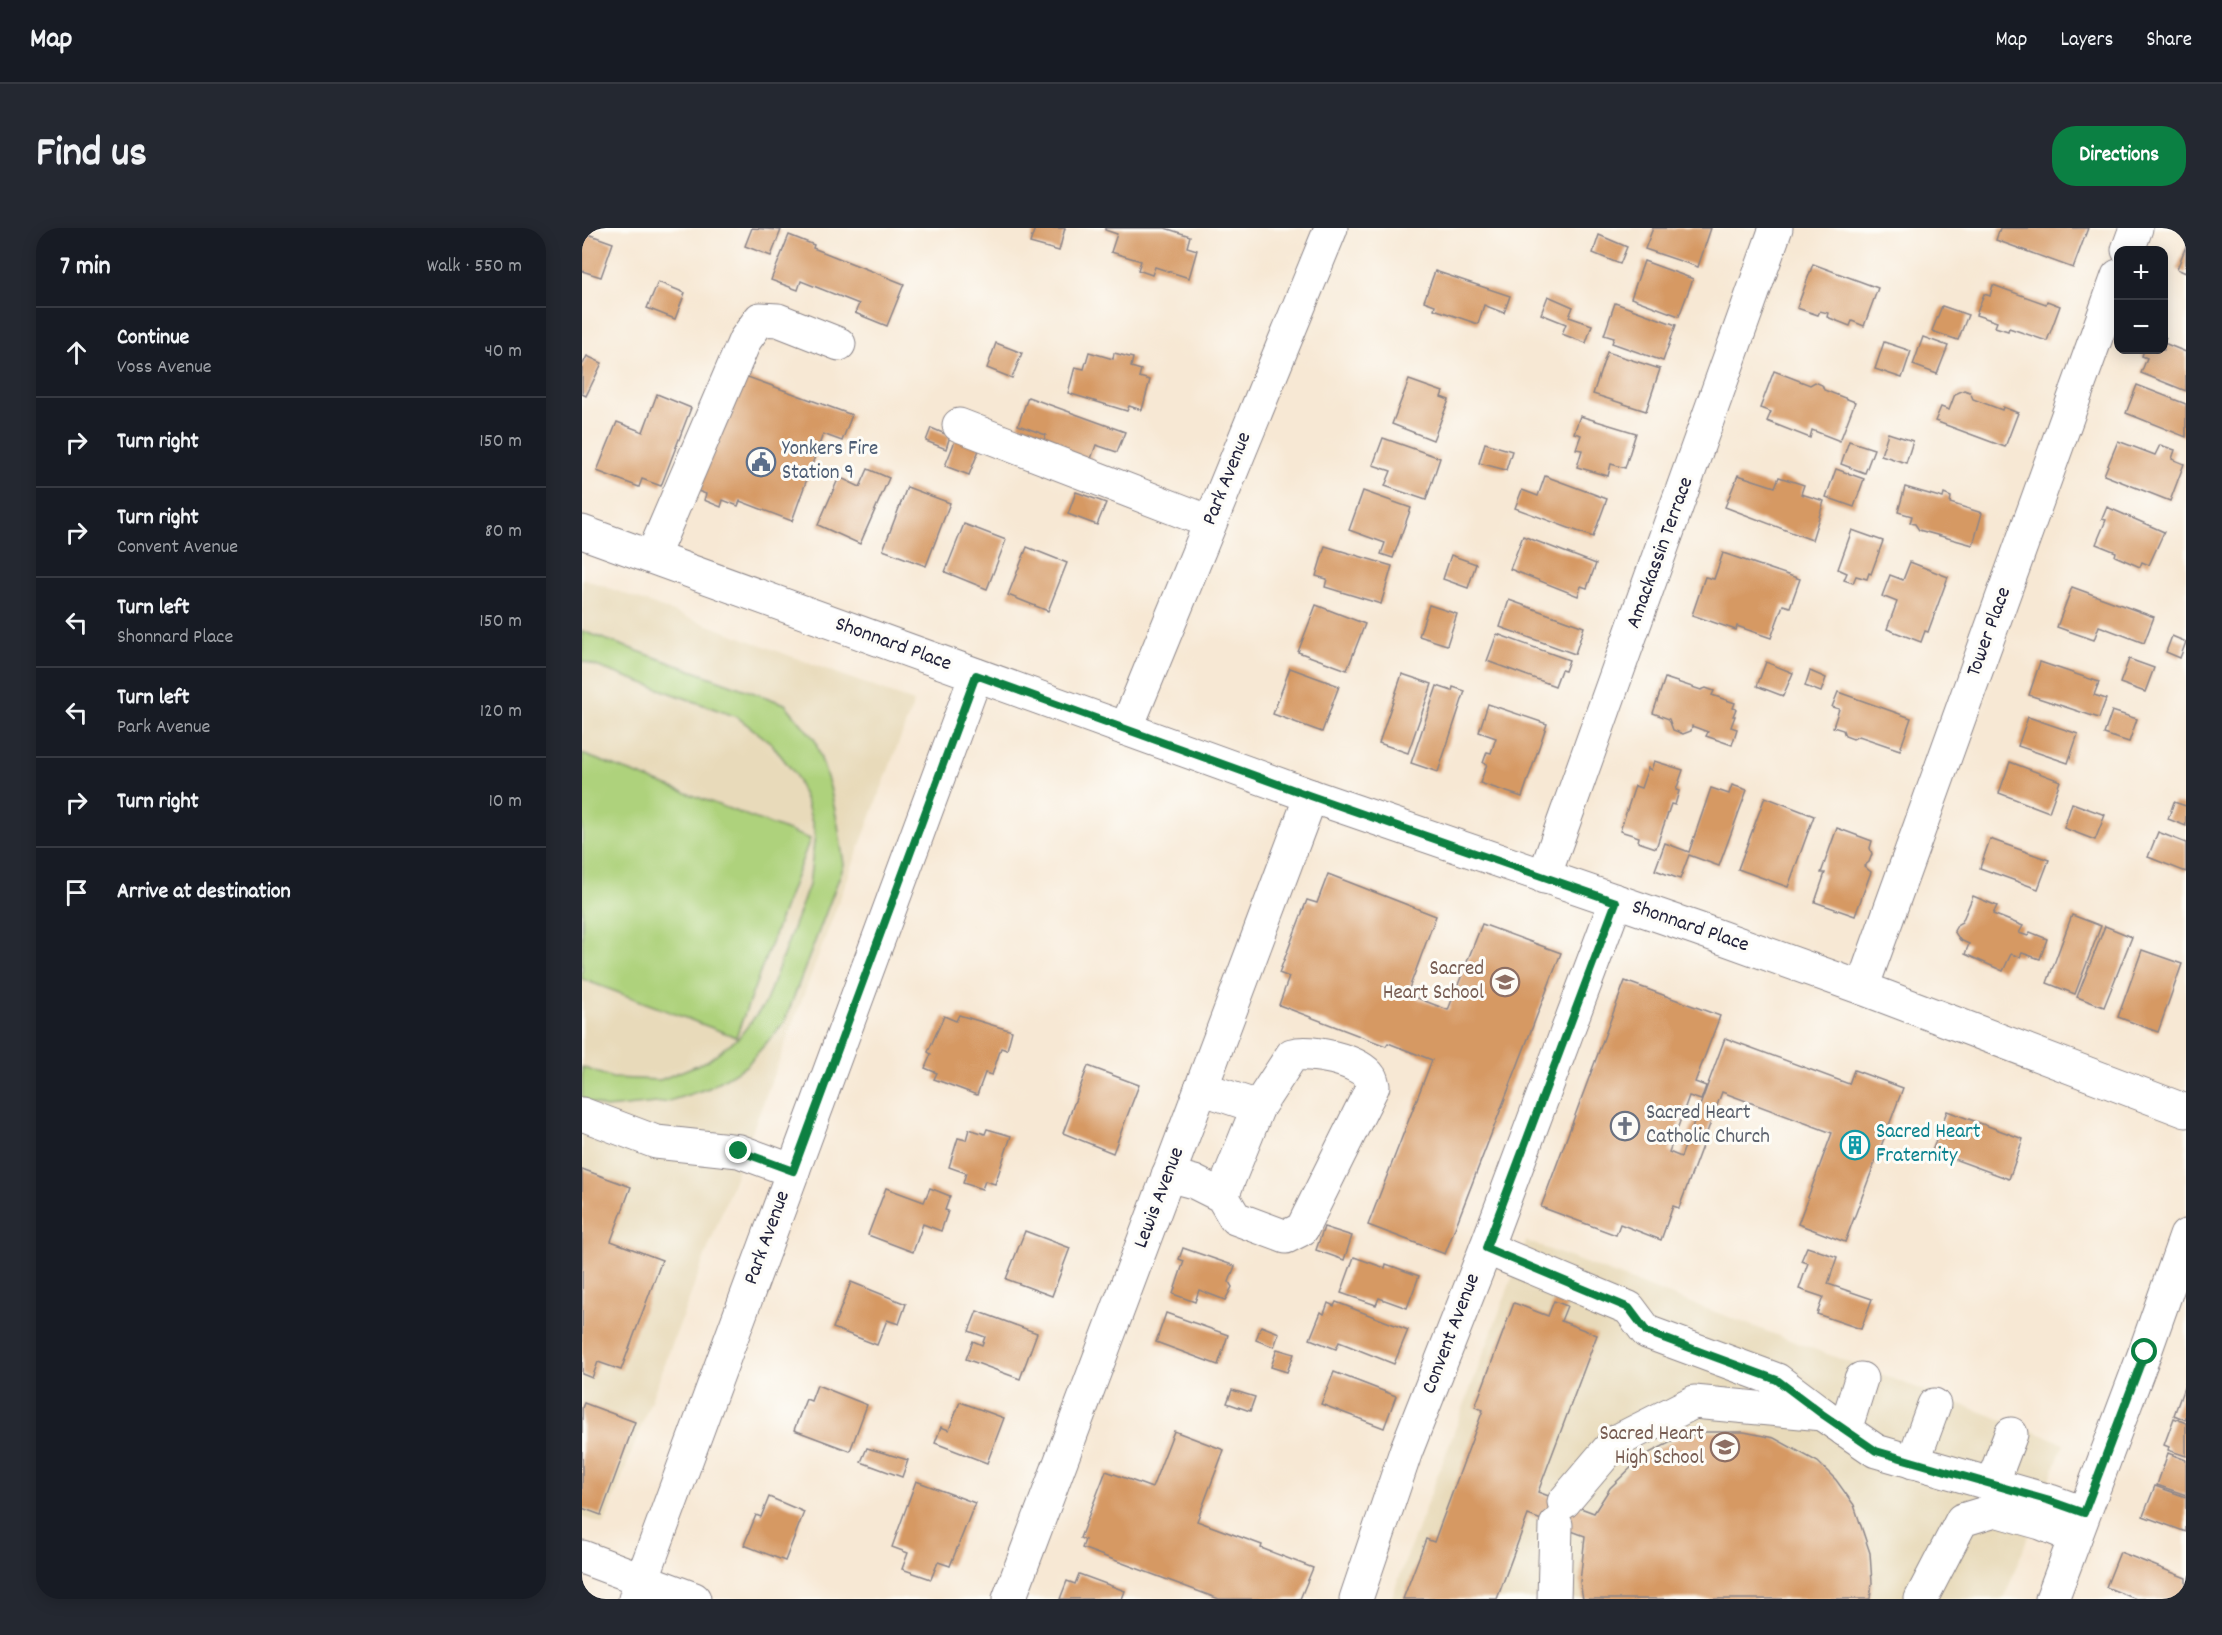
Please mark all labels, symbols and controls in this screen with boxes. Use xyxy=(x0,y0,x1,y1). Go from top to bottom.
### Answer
text: Map xyxy=(30,21,72,61)
text: Map xyxy=(1996,26,2027,56)
text: Layers xyxy=(2060,26,2113,56)
text: Share xyxy=(2146,26,2192,56)
text: Find us xyxy=(36,126,147,186)
button: Directions xyxy=(2052,126,2186,186)
map controls xyxy=(2114,246,2168,354)
button: + xyxy=(2114,246,2168,300)
text: 7 min xyxy=(60,249,111,286)
text: Walk · 550 m xyxy=(427,253,522,281)
button: − xyxy=(2114,300,2168,354)
text: Continue xyxy=(117,323,189,354)
icon: ahead xyxy=(60,336,93,369)
text: 40 m xyxy=(484,338,522,366)
text: Voss Avenue xyxy=(117,354,212,382)
icon: right xyxy=(60,426,93,459)
text: Turn right xyxy=(117,427,199,458)
text: 150 m xyxy=(479,428,522,456)
street label: Park Avenue xyxy=(1196,428,1260,530)
place label: Yonkers Fire Station 9 xyxy=(782,435,878,489)
public building icon: Yonkers Fire Station 9 xyxy=(745,446,777,478)
street label: Amackassin Terrace xyxy=(1620,473,1702,633)
text: Turn right xyxy=(117,503,199,534)
icon: right xyxy=(60,516,93,549)
text: 80 m xyxy=(485,518,522,546)
text: Convent Avenue xyxy=(117,534,238,562)
street label: Tower Place xyxy=(1960,583,2020,681)
text: Turn left xyxy=(117,593,189,624)
icon: left xyxy=(60,606,93,639)
text: 150 m xyxy=(479,608,522,636)
street label: Shonnard Place xyxy=(831,610,955,680)
text: Shonnard Place xyxy=(117,624,233,652)
text: Turn left xyxy=(117,683,189,714)
icon: left xyxy=(60,696,93,729)
text: 120 m xyxy=(480,698,522,726)
text: Park Avenue xyxy=(117,714,210,742)
icon: right xyxy=(60,786,93,819)
text: Turn right xyxy=(117,787,199,818)
text: 10 m xyxy=(488,788,522,816)
icon: arrive xyxy=(60,876,93,909)
text: Arrive at destination xyxy=(117,877,291,908)
street label: Shonnard Place xyxy=(1627,893,1753,961)
place label: Sacred Heart School xyxy=(1383,955,1484,1009)
school or university icon: Sacred Heart School xyxy=(1489,966,1521,998)
place label: Sacred Heart Catholic Church xyxy=(1646,1099,1770,1153)
church icon: Sacred Heart Catholic Church xyxy=(1609,1110,1641,1142)
place label: Sacred Heart Fraternity xyxy=(1876,1118,1981,1172)
building icon: Sacred Heart Fraternity xyxy=(1839,1129,1871,1161)
route end xyxy=(725,1137,751,1163)
street label: Lewis Avenue xyxy=(1127,1143,1193,1253)
street label: Park Avenue xyxy=(737,1187,799,1289)
street label: Convent Avenue xyxy=(1415,1269,1489,1399)
route start xyxy=(2131,1338,2157,1364)
place label: Sacred Heart High School xyxy=(1599,1420,1704,1474)
school or university icon: Sacred Heart High School xyxy=(1709,1431,1741,1463)

